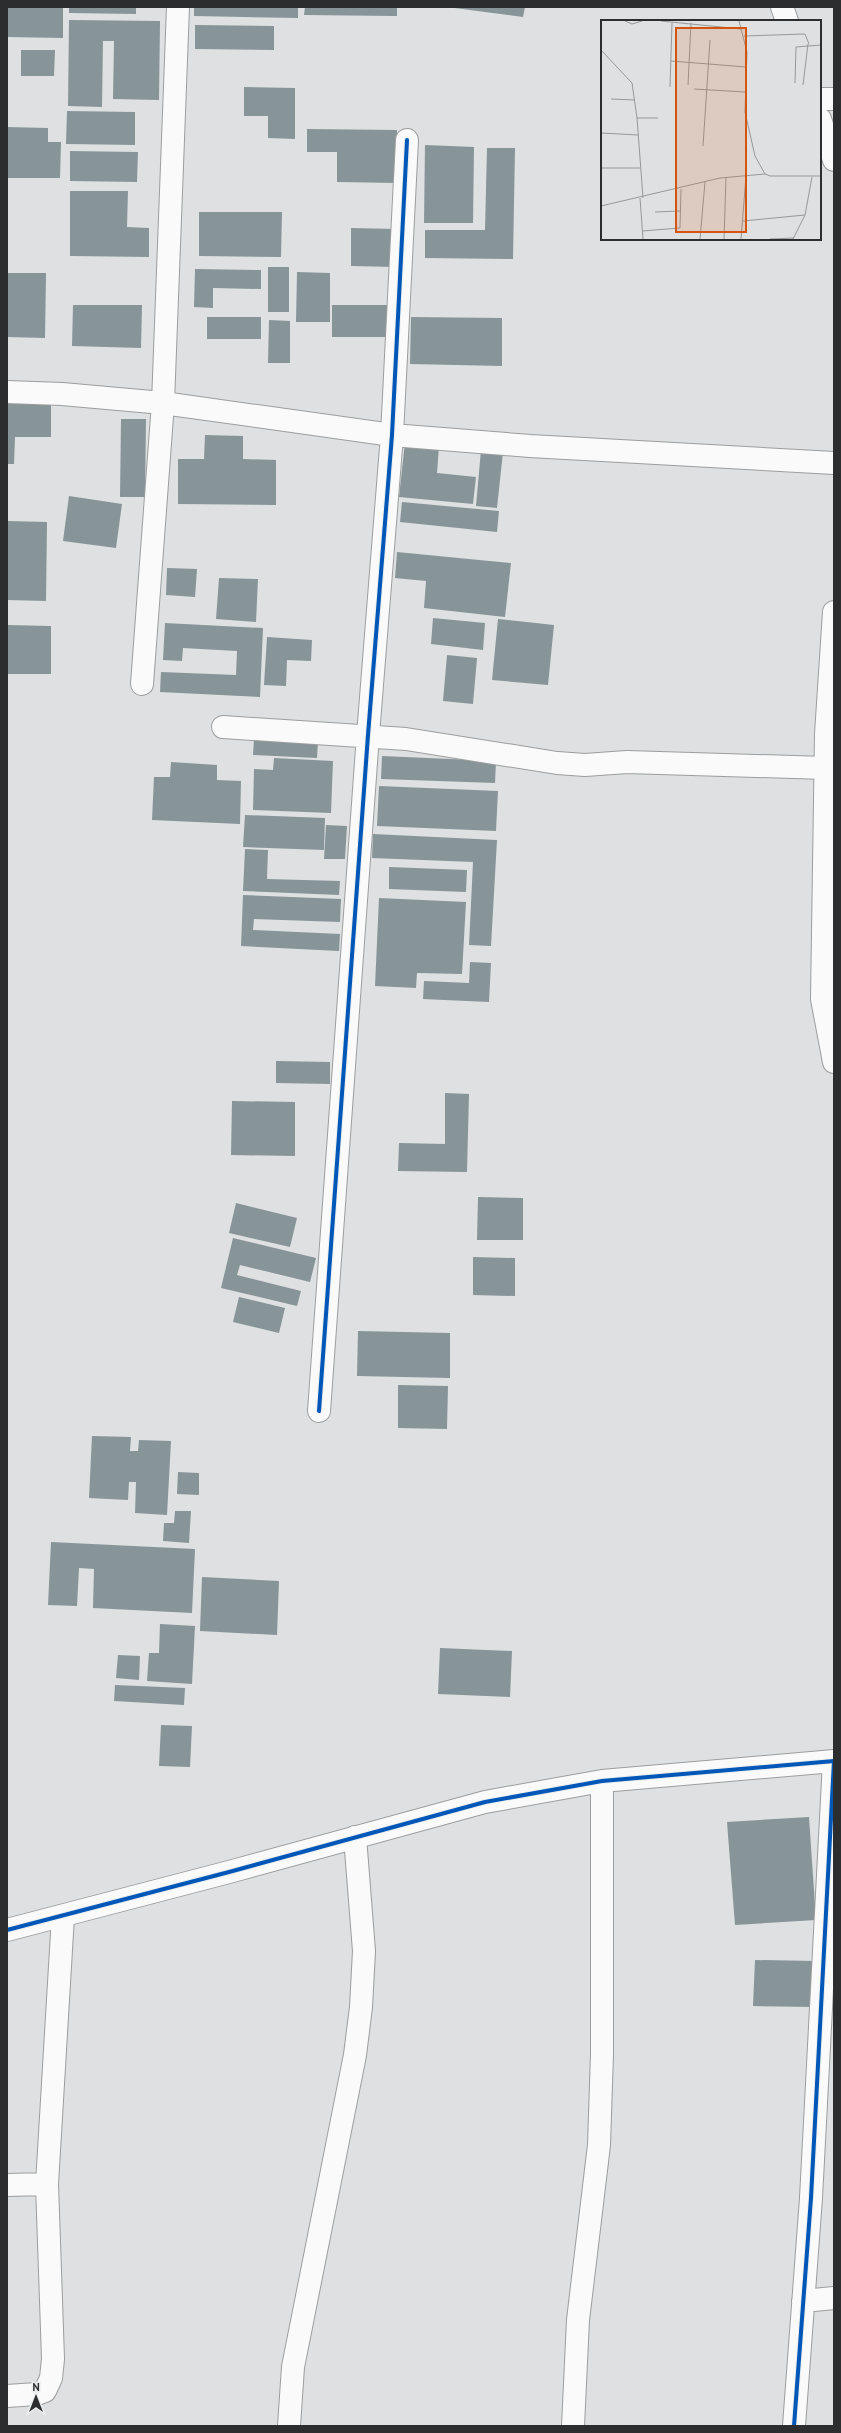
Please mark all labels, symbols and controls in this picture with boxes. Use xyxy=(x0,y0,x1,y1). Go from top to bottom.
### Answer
inset map xyxy=(601,20,821,240)
north arrow xyxy=(16,2377,56,2417)
text: N xyxy=(32,2380,40,2394)

